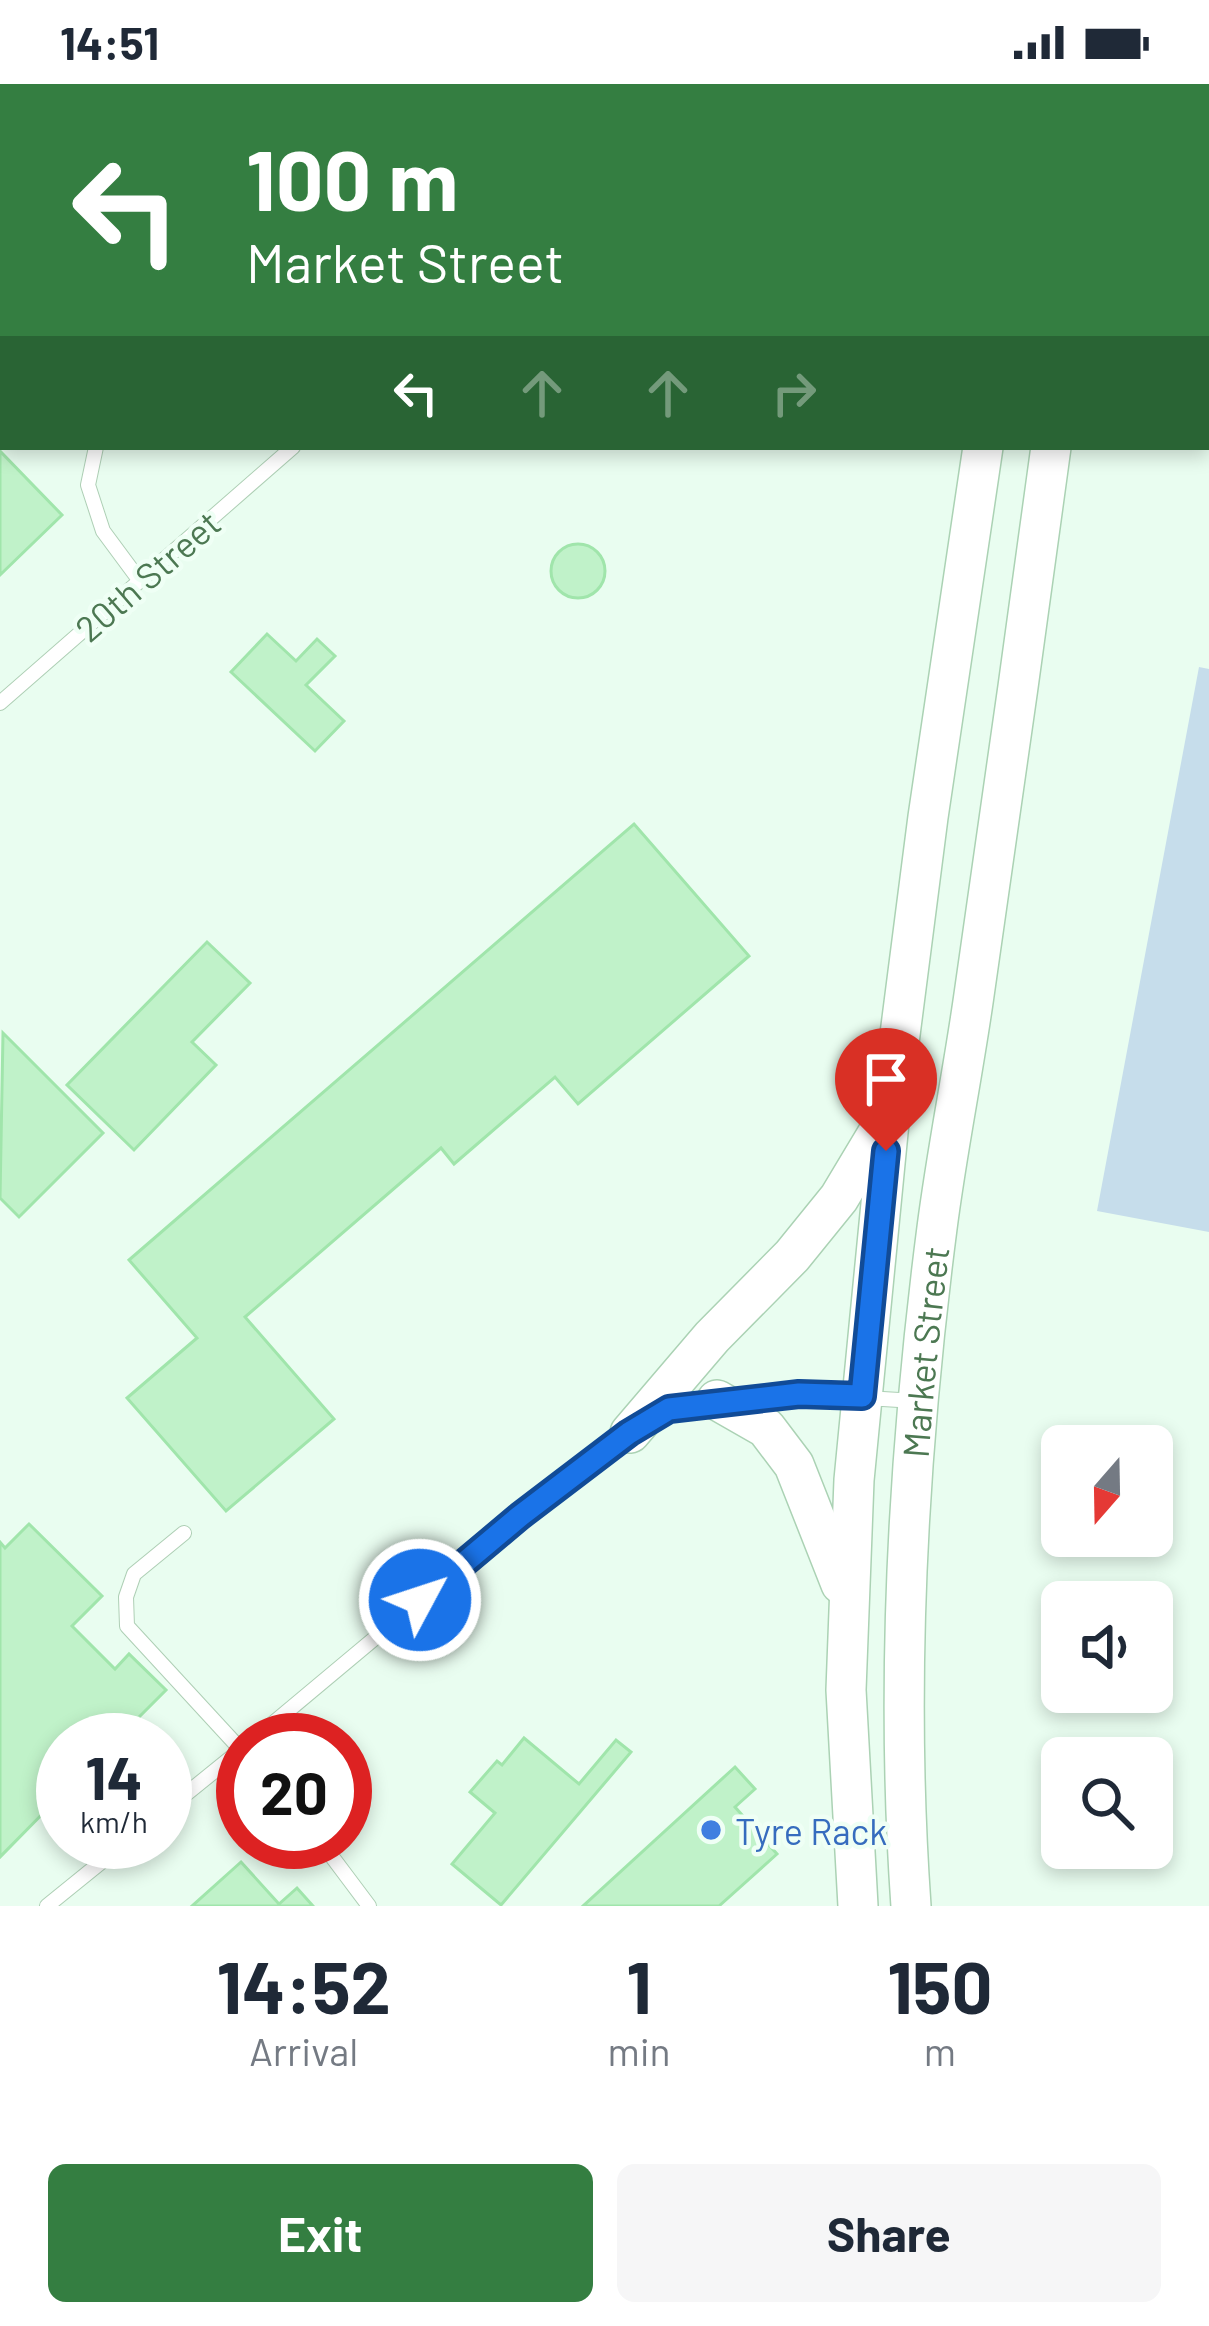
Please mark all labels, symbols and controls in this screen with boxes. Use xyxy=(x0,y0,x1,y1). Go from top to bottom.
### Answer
text: 14:51 xyxy=(60,15,159,69)
text: 100 m xyxy=(246,127,458,228)
icon: left xyxy=(48,132,204,288)
text: Market Street xyxy=(246,229,564,294)
icon: left xyxy=(383,360,449,426)
icon: ahead xyxy=(509,360,575,426)
icon: ahead xyxy=(635,360,701,426)
icon: right xyxy=(761,360,827,426)
street label: 20th Street xyxy=(66,501,228,649)
pin xyxy=(835,1028,937,1151)
icon: arrive xyxy=(853,1046,919,1112)
street label: Market Street xyxy=(892,1244,956,1459)
north arrow xyxy=(1041,1425,1173,1557)
map controls xyxy=(1041,1425,1173,1869)
position arrow xyxy=(357,1537,483,1663)
button: sound xyxy=(1041,1581,1173,1713)
speed limit sign: 20 xyxy=(216,1713,372,1869)
button: search xyxy=(1041,1737,1173,1869)
text: 14 xyxy=(85,1740,143,1812)
text: km/h xyxy=(80,1803,148,1839)
place label: Tyre Rack xyxy=(735,1809,887,1852)
marker: Tyre Rack xyxy=(698,1817,724,1843)
text: 14:52 xyxy=(217,1942,391,2028)
text: 1 xyxy=(626,1942,652,2028)
text: 150 xyxy=(887,1942,992,2028)
text: Arrival xyxy=(249,2027,358,2074)
text: min xyxy=(607,2027,671,2074)
text: m xyxy=(924,2027,956,2074)
button: Exit xyxy=(48,2164,593,2302)
button: Share xyxy=(617,2164,1161,2302)

